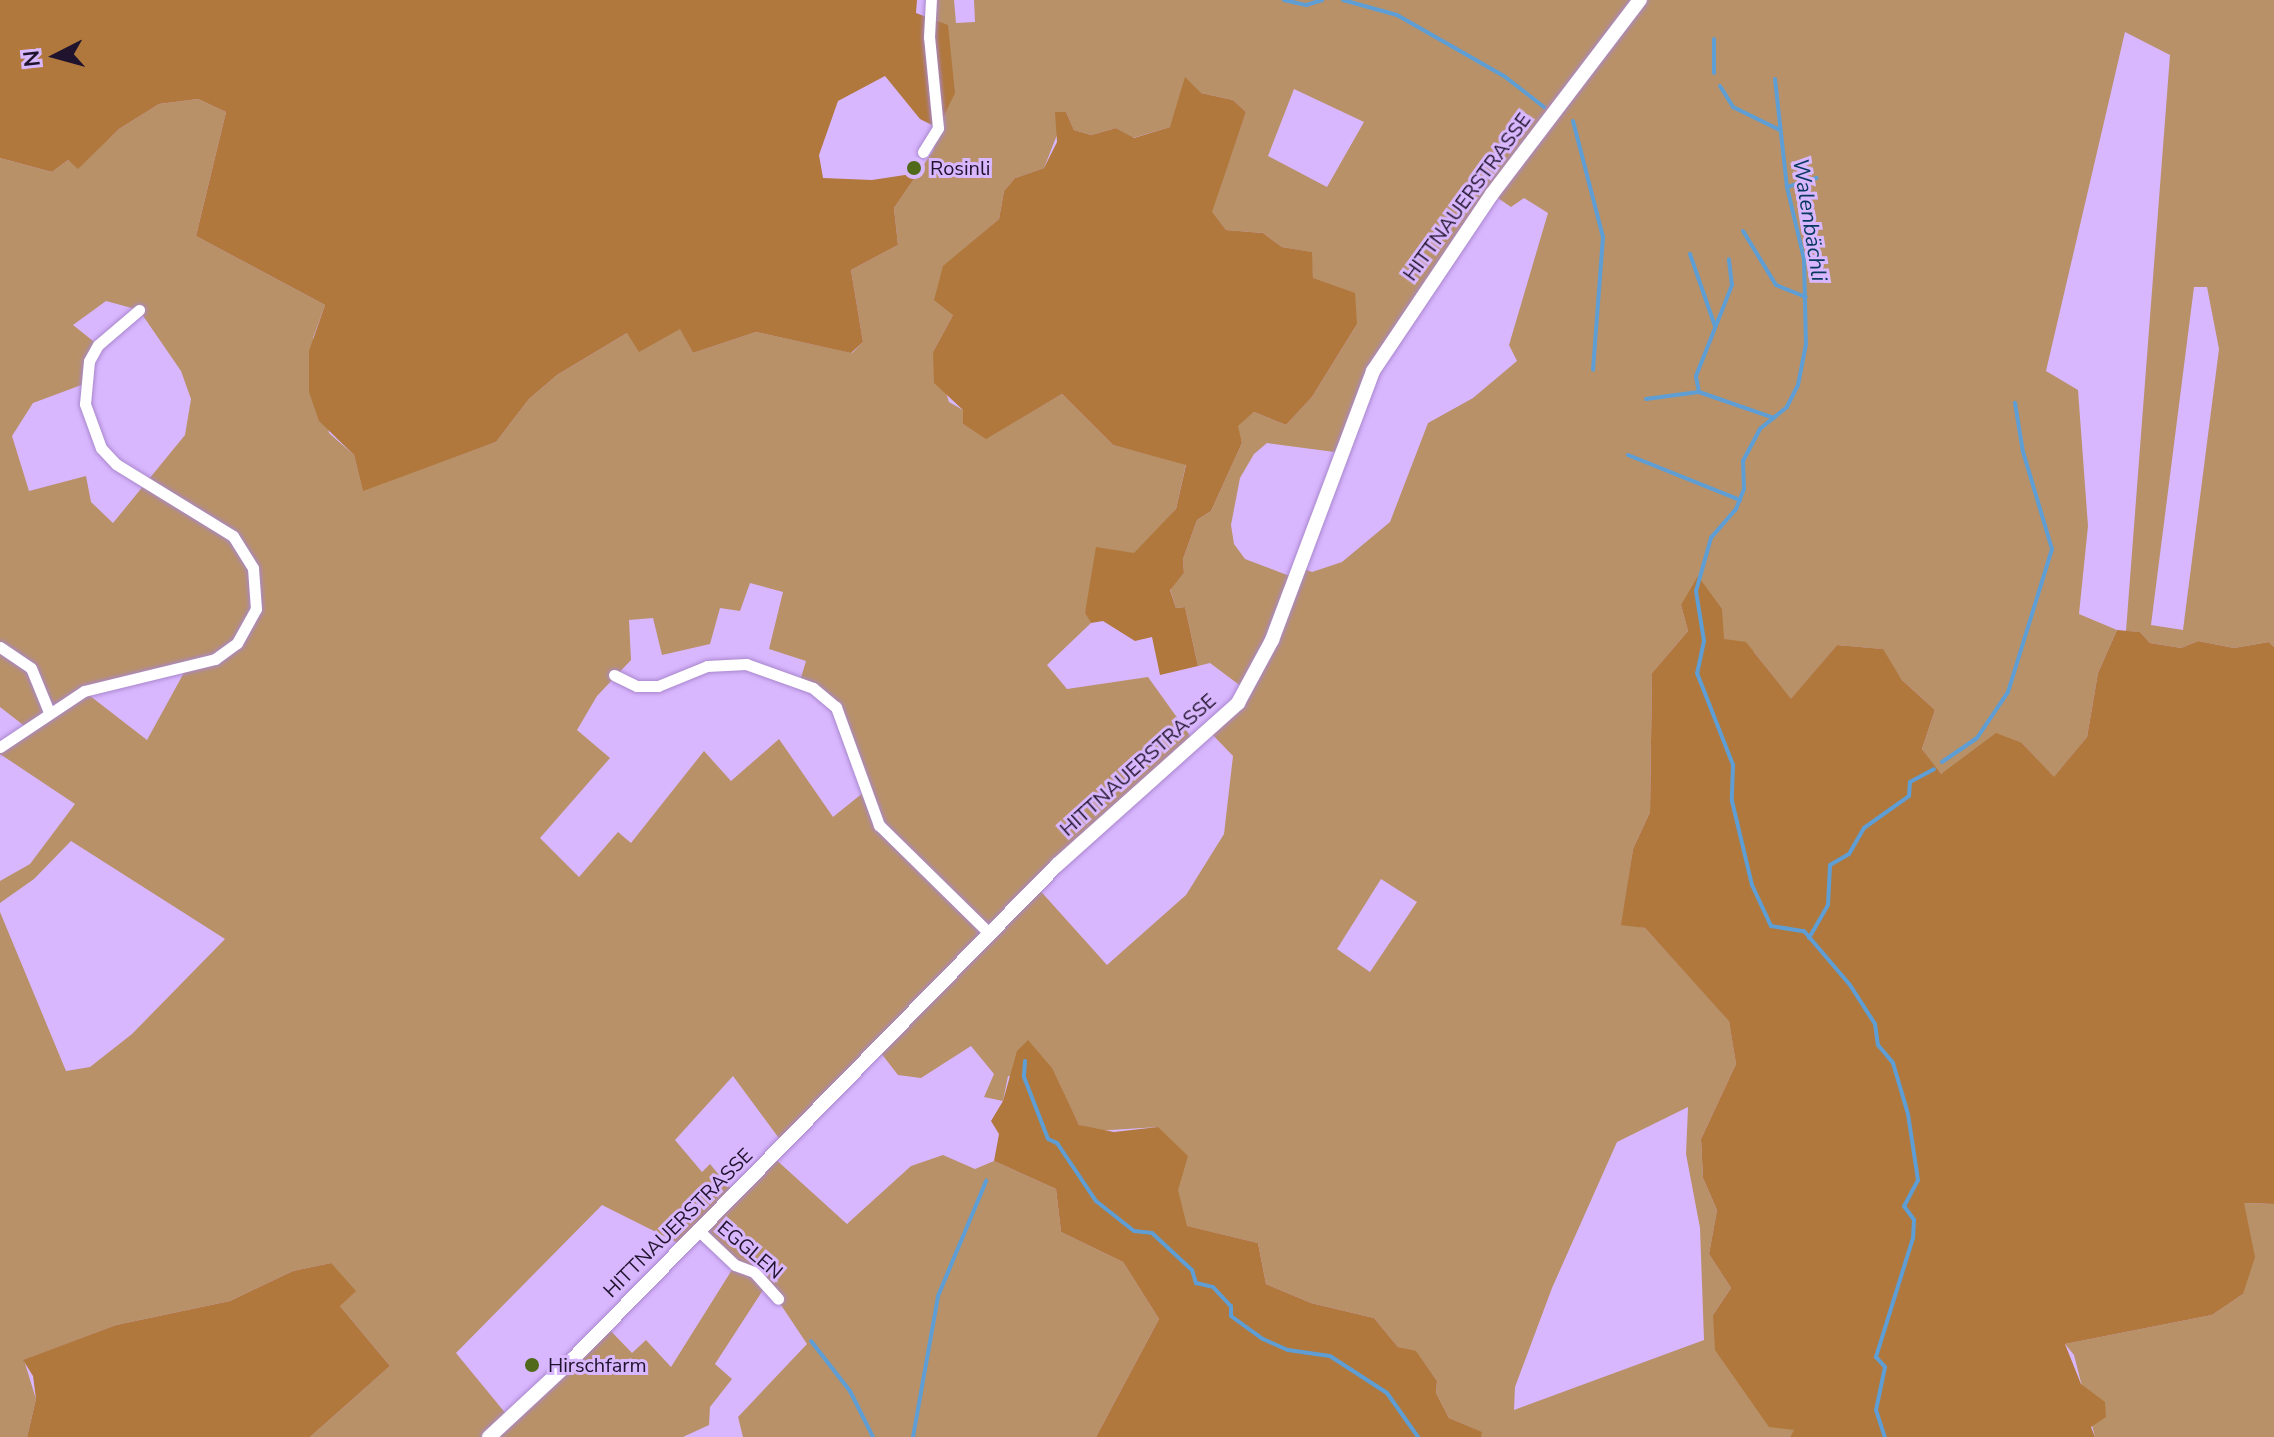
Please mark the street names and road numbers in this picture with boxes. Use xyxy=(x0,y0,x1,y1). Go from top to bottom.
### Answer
street label: HITTNAUERSTRASSE xyxy=(1398,108,1536,286)
street label: HITTNAUERSTRASSE xyxy=(1055,689,1221,841)
street label: HITTNAUERSTRASSE xyxy=(598,1143,758,1303)
street label: EGGLEN xyxy=(712,1216,788,1284)

